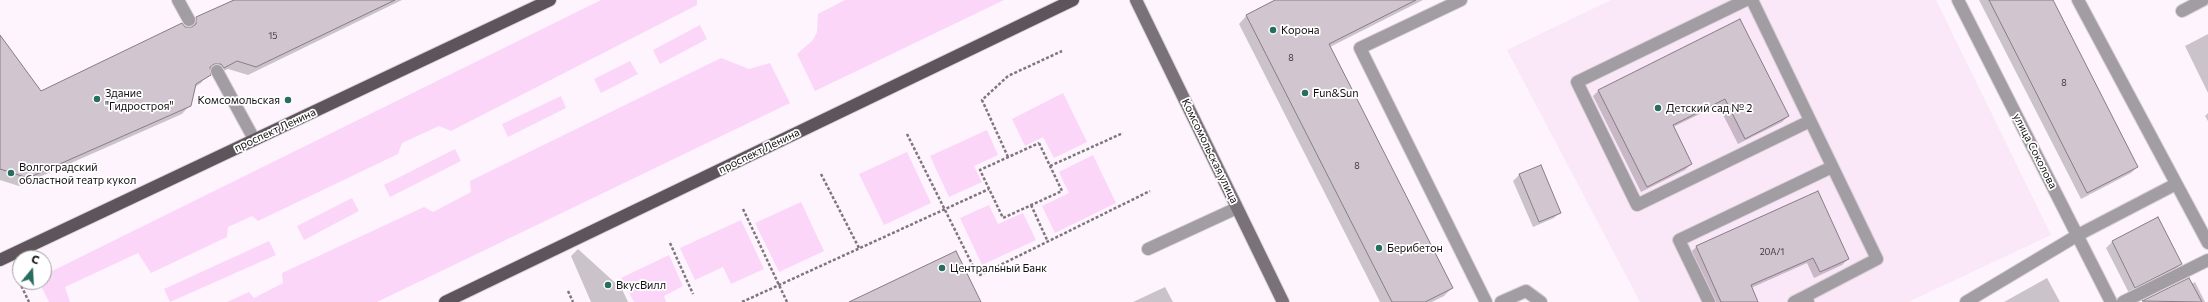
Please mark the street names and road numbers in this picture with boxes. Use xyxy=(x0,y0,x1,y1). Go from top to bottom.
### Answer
street label: Комсомольская улица xyxy=(1179,97,1241,205)
street label: проспект Ленина xyxy=(232,105,318,155)
street label: улица Соколова xyxy=(2010,111,2060,191)
street label: проспект Ленина xyxy=(716,126,802,176)

